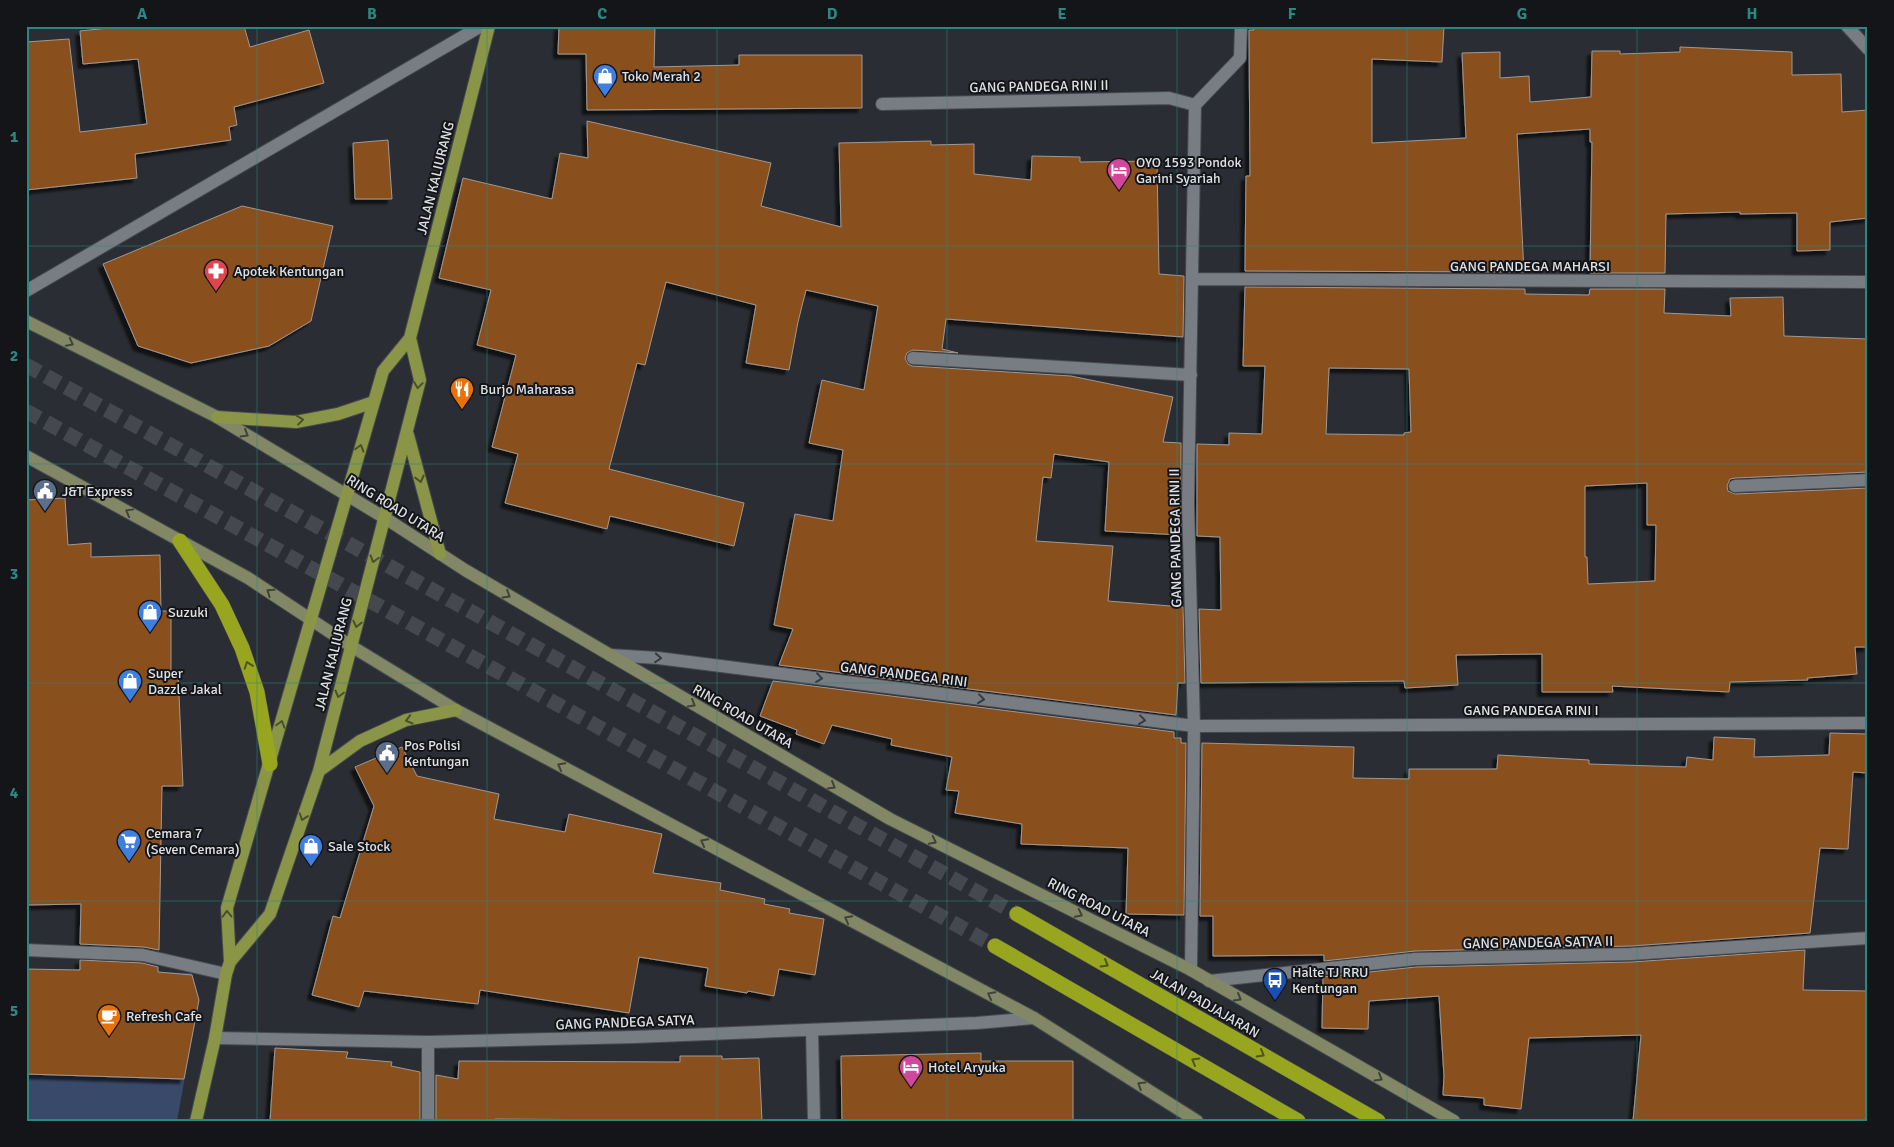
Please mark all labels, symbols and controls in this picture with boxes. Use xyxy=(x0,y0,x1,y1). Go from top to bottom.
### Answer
text: A xyxy=(137,4,148,24)
text: B xyxy=(367,4,377,24)
text: C xyxy=(597,4,607,24)
text: D xyxy=(827,4,838,24)
text: E xyxy=(1057,4,1067,24)
text: F xyxy=(1288,4,1297,24)
text: G xyxy=(1517,4,1527,24)
text: H xyxy=(1747,4,1757,24)
shop icon: Toko Merah 2 xyxy=(592,63,618,97)
place label: Toko Merah 2 xyxy=(622,68,701,85)
street label: GANG PANDEGA RINI II xyxy=(969,77,1109,96)
street label: JALAN KALIURANG xyxy=(413,120,458,236)
text: 1 xyxy=(10,127,19,147)
place label: OYO 1593 Pondok Garini Syariah xyxy=(1136,154,1242,187)
hotel icon: OYO 1593 Pondok Garini Syariah xyxy=(1106,157,1132,191)
pharmacy icon: Apotek Kentungan xyxy=(203,258,229,292)
street label: GANG PANDEGA MAHARSI xyxy=(1450,258,1610,275)
place label: Apotek Kentungan xyxy=(234,263,344,280)
one-way arrow xyxy=(65,337,74,347)
text: 2 xyxy=(10,346,18,366)
restaurant icon: Burjo Maharasa xyxy=(449,376,475,410)
place label: Burjo Maharasa xyxy=(480,381,574,398)
one-way arrow xyxy=(413,382,424,390)
one-way arrow xyxy=(297,415,305,426)
one-way arrow xyxy=(240,427,249,437)
one-way arrow xyxy=(355,445,365,453)
street label: GANG PANDEGA RINI II xyxy=(1166,468,1185,608)
street label: RING ROAD UTARA xyxy=(343,471,449,546)
one-way arrow xyxy=(414,475,424,483)
public building icon: J&T Express xyxy=(32,478,58,512)
place label: J&T Express xyxy=(62,483,133,500)
one-way arrow xyxy=(125,509,134,519)
one-way arrow xyxy=(369,555,379,563)
text: 3 xyxy=(10,564,18,584)
one-way arrow xyxy=(501,588,510,598)
one-way arrow xyxy=(266,589,275,599)
street label: JALAN KALIURANG xyxy=(311,596,356,712)
shop icon: Suzuki xyxy=(137,599,163,633)
place label: Suzuki xyxy=(168,604,208,621)
one-way arrow xyxy=(352,619,363,628)
one-way arrow xyxy=(655,652,663,663)
street label: GANG PANDEGA RINI xyxy=(839,658,968,691)
one-way arrow xyxy=(244,662,254,670)
place label: Super Dazzle Jakal xyxy=(148,665,222,698)
shop icon: Super Dazzle Jakal xyxy=(117,668,143,702)
one-way arrow xyxy=(816,672,824,683)
street label: RING ROAD UTARA xyxy=(690,681,796,752)
one-way arrow xyxy=(334,689,345,698)
one-way arrow xyxy=(977,693,985,704)
one-way arrow xyxy=(687,697,696,707)
street label: GANG PANDEGA RINI I xyxy=(1463,702,1599,719)
one-way arrow xyxy=(1138,714,1146,725)
one-way arrow xyxy=(405,715,413,725)
one-way arrow xyxy=(275,720,286,729)
place label: Pos Polisi Kentungan xyxy=(404,737,469,770)
public building icon: Pos Polisi Kentungan xyxy=(374,740,400,774)
one-way arrow xyxy=(557,762,566,772)
one-way arrow xyxy=(827,779,836,789)
text: 4 xyxy=(10,783,19,803)
one-way arrow xyxy=(299,813,309,821)
place label: Cemara 7 (Seven Cemara) xyxy=(146,825,240,858)
supermarket icon: Cemara 7 (Seven Cemara) xyxy=(116,828,142,862)
shop icon: Sale Stock xyxy=(298,833,324,867)
one-way arrow xyxy=(928,835,937,845)
place label: Sale Stock xyxy=(328,838,390,855)
one-way arrow xyxy=(701,838,710,848)
street label: RING ROAD UTARA xyxy=(1045,874,1153,941)
one-way arrow xyxy=(1073,908,1082,918)
one-way arrow xyxy=(222,910,233,918)
one-way arrow xyxy=(844,915,853,925)
street label: GANG PANDEGA SATYA II xyxy=(1463,933,1613,952)
one-way arrow xyxy=(1099,958,1108,968)
place label: Halte TJ RRU Kentungan xyxy=(1292,964,1368,997)
street label: JALAN PADJAJARAN xyxy=(1147,965,1262,1042)
bus stop icon: Halte TJ RRU Kentungan xyxy=(1262,967,1288,1001)
one-way arrow xyxy=(988,991,997,1001)
one-way arrow xyxy=(1232,991,1241,1001)
text: 5 xyxy=(10,1001,18,1021)
cafe icon: Refresh Cafe xyxy=(96,1003,122,1037)
place label: Refresh Cafe xyxy=(126,1008,202,1025)
street label: GANG PANDEGA SATYA xyxy=(555,1012,695,1033)
one-way arrow xyxy=(1255,1047,1264,1057)
hotel icon: Hotel Aryuka xyxy=(898,1054,924,1088)
one-way arrow xyxy=(1191,1058,1200,1068)
place label: Hotel Aryuka xyxy=(928,1059,1006,1076)
one-way arrow xyxy=(1374,1072,1383,1082)
one-way arrow xyxy=(1138,1082,1147,1092)

